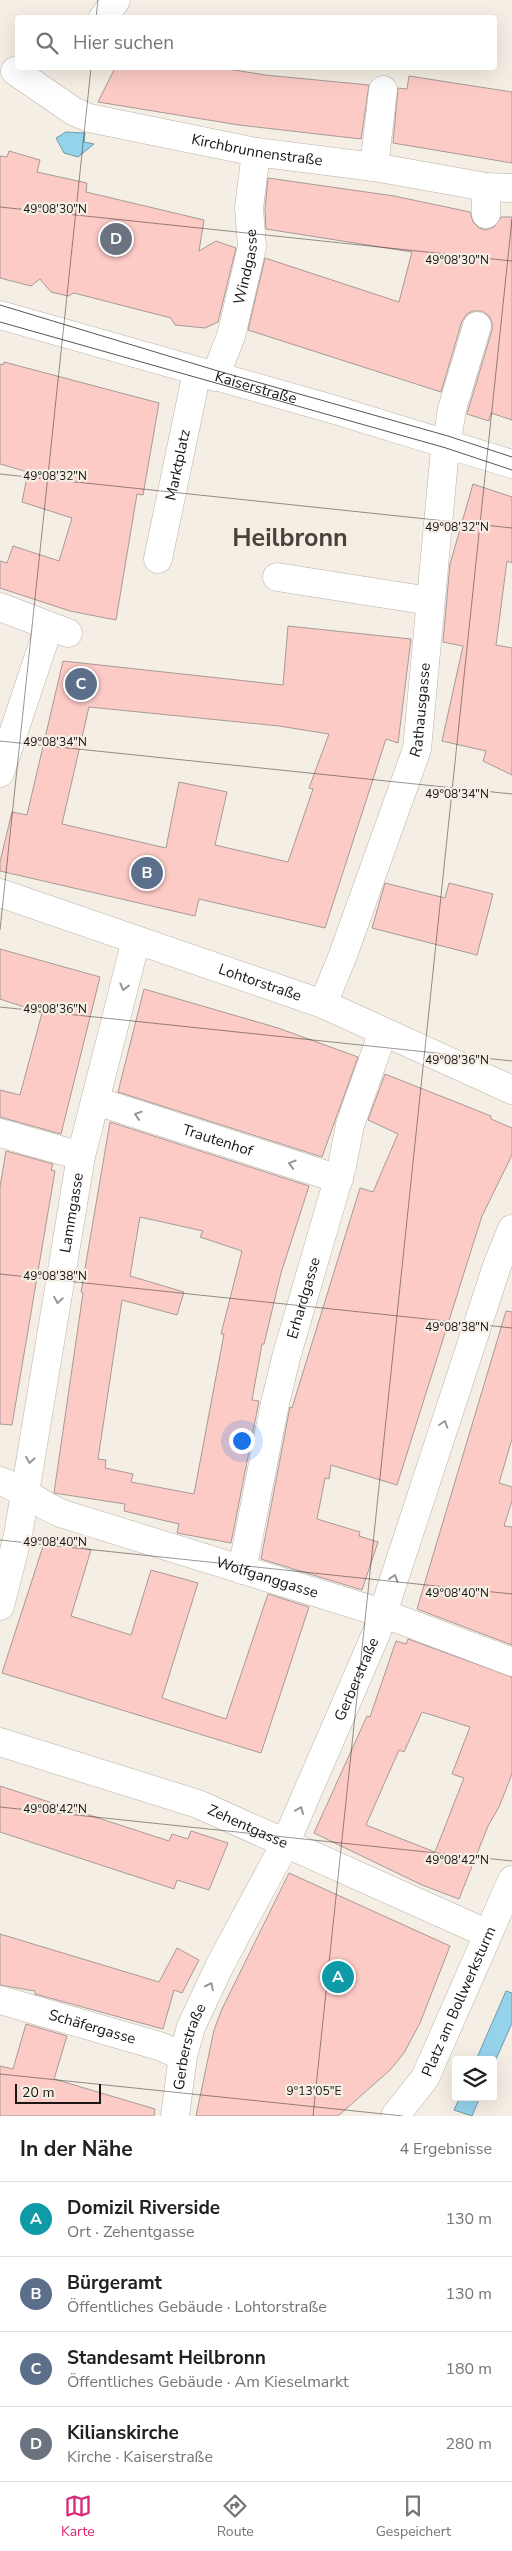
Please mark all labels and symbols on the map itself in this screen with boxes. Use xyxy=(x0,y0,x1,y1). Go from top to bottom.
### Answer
street label: Kirchbrunnenstraße xyxy=(190,129,324,170)
text: 49°08'30"N xyxy=(23,201,87,217)
pin: D xyxy=(100,220,132,258)
street label: Windgasse xyxy=(229,228,262,306)
text: 49°08'30"N xyxy=(425,252,489,268)
street label: Kaiserstraße xyxy=(213,366,299,409)
street label: Marktplatz xyxy=(160,428,195,502)
text: 49°08'32"N xyxy=(23,468,87,484)
text: 49°08'32"N xyxy=(425,519,489,535)
district label: Heilbronn xyxy=(232,521,348,555)
street label: Rathausgasse xyxy=(405,662,435,760)
pin: C xyxy=(65,665,97,703)
text: 49°08'34"N xyxy=(23,734,87,750)
text: 49°08'34"N xyxy=(425,786,489,802)
pin: B xyxy=(131,854,163,892)
street label: Lohtorstraße xyxy=(216,959,304,1006)
one-way arrow xyxy=(119,983,130,992)
text: 49°08'36"N xyxy=(23,1001,87,1017)
text: 49°08'36"N xyxy=(425,1052,489,1068)
one-way arrow xyxy=(134,1110,142,1120)
street label: Trautenhof xyxy=(180,1119,257,1161)
one-way arrow xyxy=(289,1159,297,1169)
street label: Lammgasse xyxy=(55,1171,88,1254)
street label: Erhardgasse xyxy=(282,1255,325,1341)
text: 49°08'38"N xyxy=(23,1268,87,1284)
one-way arrow xyxy=(53,1295,63,1304)
text: 49°08'38"N xyxy=(425,1319,489,1335)
one-way arrow xyxy=(439,1420,449,1429)
your location xyxy=(229,1428,255,1454)
one-way arrow xyxy=(25,1455,35,1464)
text: 49°08'40"N xyxy=(23,1534,87,1550)
street label: Wolfganggasse xyxy=(213,1552,321,1603)
one-way arrow xyxy=(388,1575,398,1583)
text: 49°08'40"N xyxy=(425,1585,489,1601)
street label: Gerberstraße xyxy=(330,1634,383,1724)
street label: Zehentgasse xyxy=(204,1800,291,1853)
text: 49°08'42"N xyxy=(23,1801,87,1817)
one-way arrow xyxy=(293,1806,304,1815)
text: 49°08'42"N xyxy=(425,1852,489,1868)
street label: Platz am Bollwerksturm xyxy=(417,1923,500,2080)
pin: A xyxy=(322,1958,354,1996)
one-way arrow xyxy=(204,1982,215,1991)
street label: Gerberstraße xyxy=(169,2000,211,2091)
street label: Schäfergasse xyxy=(46,2005,138,2049)
scale bar xyxy=(15,2081,101,2104)
text: 9°13'05"E xyxy=(287,2083,341,2099)

